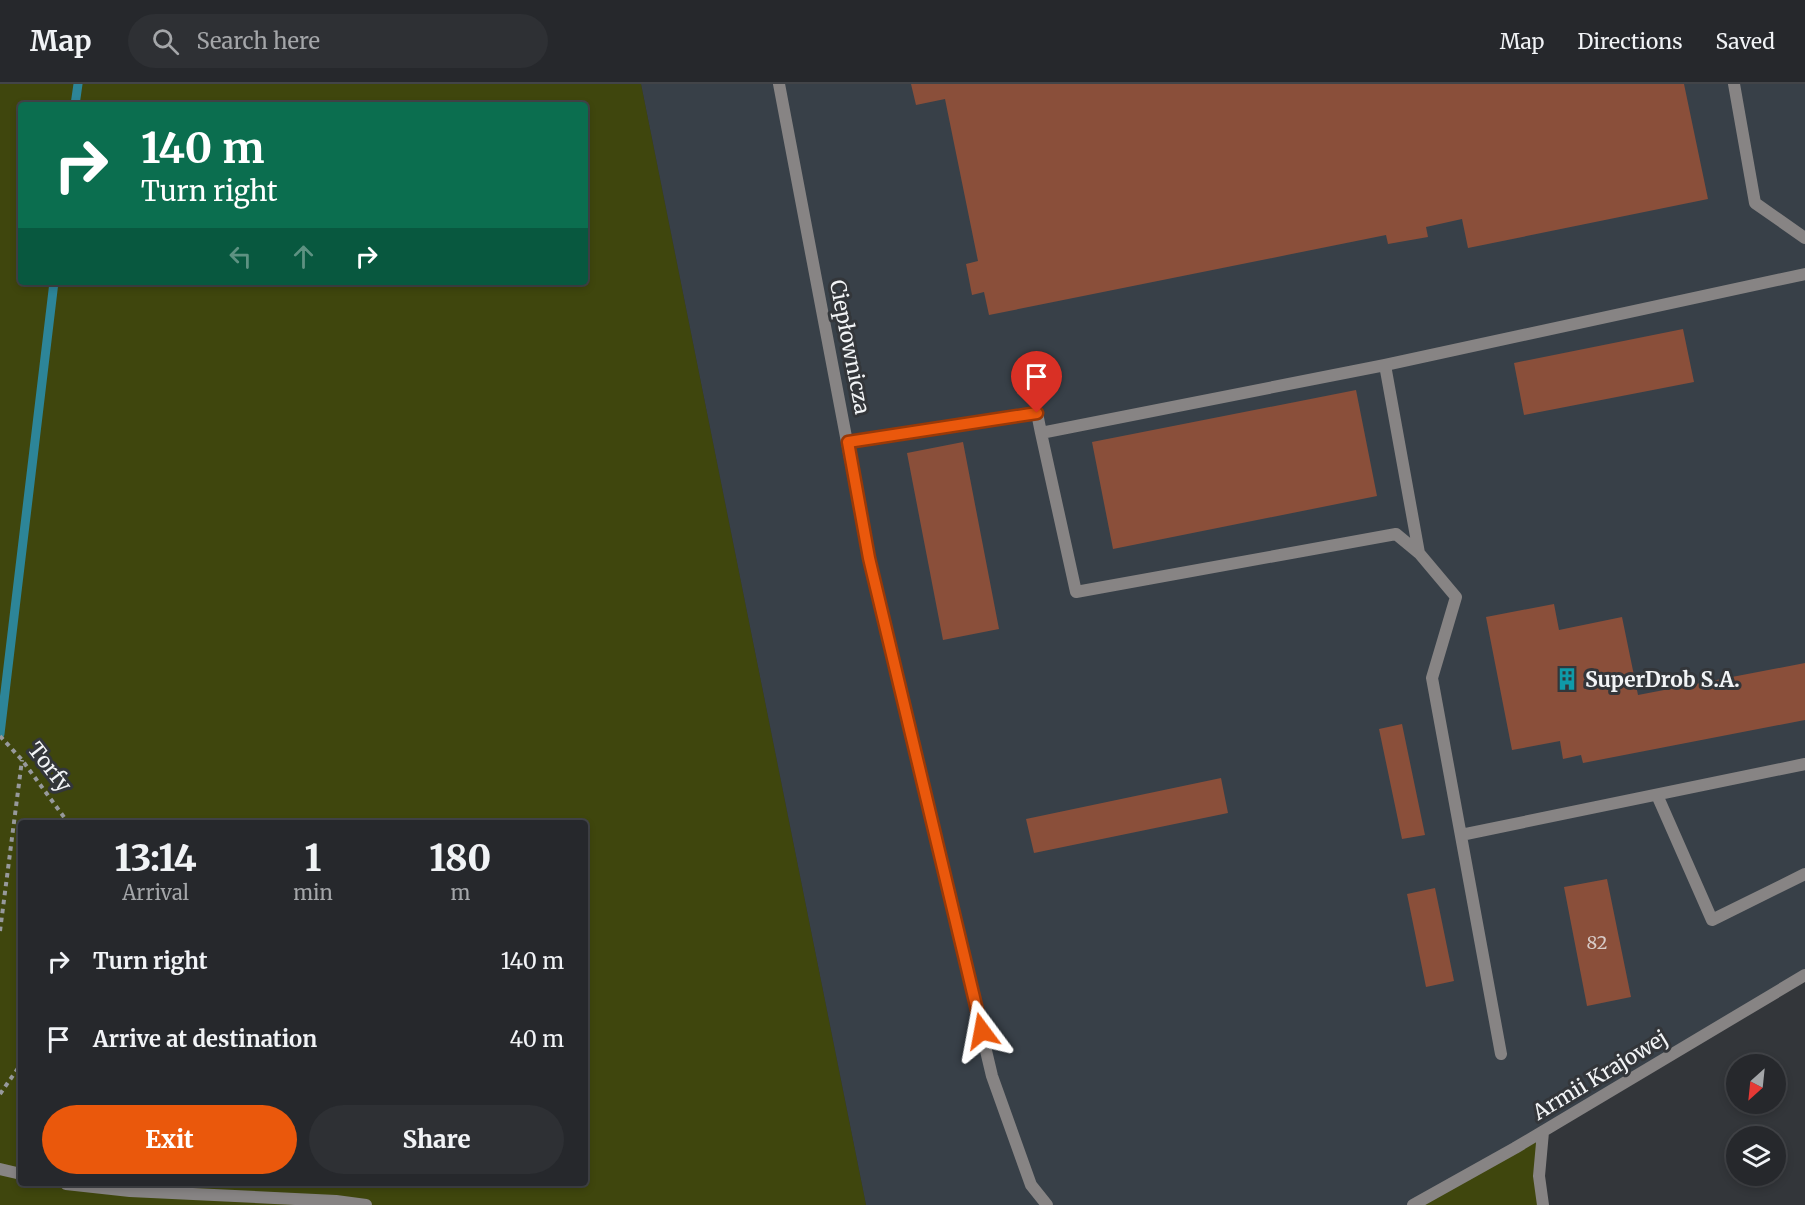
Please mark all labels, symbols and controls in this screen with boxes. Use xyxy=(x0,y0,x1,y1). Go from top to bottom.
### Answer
search box xyxy=(128,14,548,68)
text: Map xyxy=(30,23,92,59)
icon: search xyxy=(149,25,182,58)
text: Search here xyxy=(197,27,320,55)
text: Map xyxy=(1500,28,1544,55)
text: Directions xyxy=(1577,28,1682,55)
text: Saved xyxy=(1715,28,1775,55)
text: 140 m xyxy=(141,122,264,174)
icon: right xyxy=(42,126,120,204)
text: Turn right xyxy=(141,174,278,208)
icon: left xyxy=(224,240,257,273)
icon: ahead xyxy=(287,240,320,273)
icon: right xyxy=(350,240,383,273)
street label: Ciepłownicza xyxy=(824,278,876,416)
pin xyxy=(1011,351,1062,413)
icon: arrive xyxy=(1020,360,1053,393)
building icon: SuperDrob S.A. xyxy=(1554,666,1580,692)
place label: SuperDrob S.A. xyxy=(1585,666,1740,693)
street label: Torfy xyxy=(22,737,78,798)
text: 13:14 xyxy=(115,836,197,881)
text: 1 xyxy=(305,836,321,881)
text: 180 xyxy=(429,836,491,881)
text: Arrival xyxy=(122,880,189,905)
text: min xyxy=(293,880,333,905)
text: m xyxy=(450,880,470,905)
house number: 82 xyxy=(1586,931,1608,954)
icon: right xyxy=(42,945,75,978)
text: Turn right xyxy=(93,947,207,975)
text: 140 m xyxy=(501,947,564,975)
position arrow xyxy=(950,999,1014,1063)
icon: arrive xyxy=(42,1023,75,1056)
street label: Armii Krajowej xyxy=(1527,1024,1672,1126)
text: Arrive at destination xyxy=(93,1025,317,1053)
text: 40 m xyxy=(509,1025,564,1053)
north arrow xyxy=(1726,1054,1786,1114)
map controls xyxy=(1726,1054,1786,1186)
button: Exit xyxy=(42,1105,297,1174)
button: Share xyxy=(309,1105,564,1174)
button: layers xyxy=(1726,1126,1786,1186)

